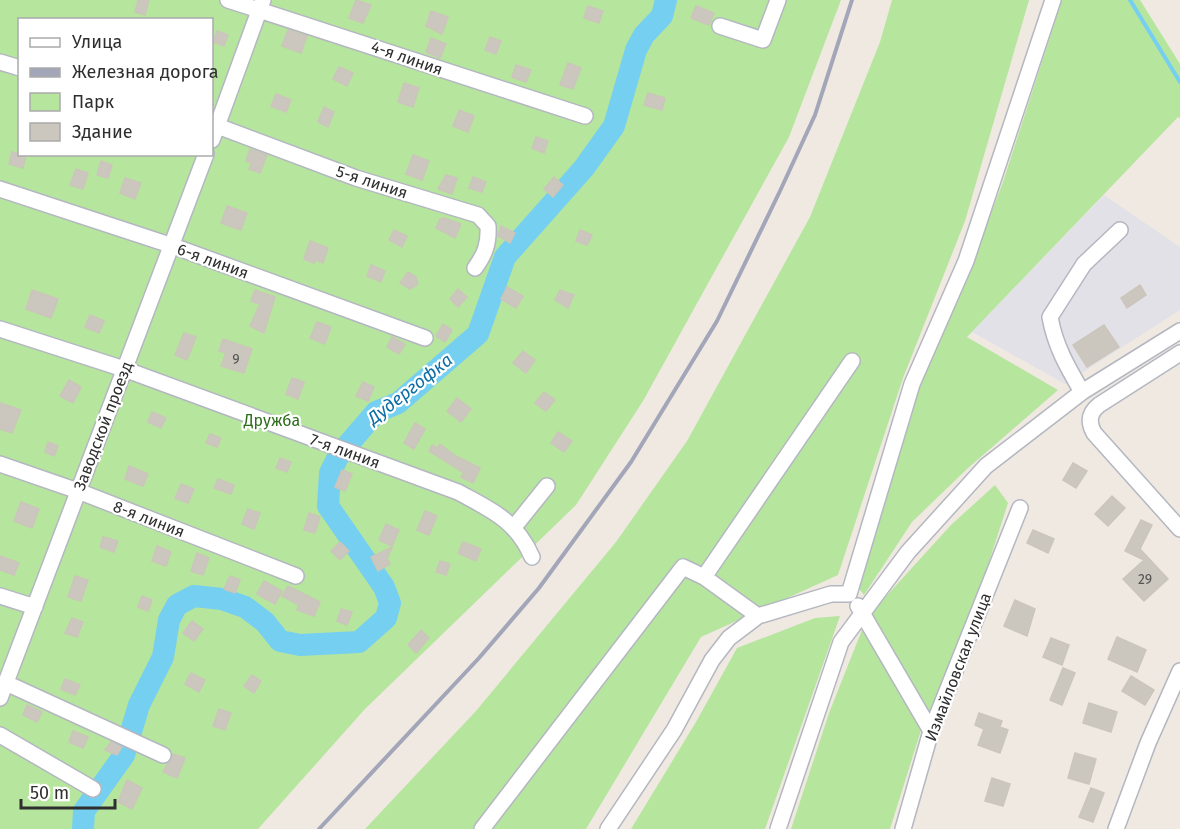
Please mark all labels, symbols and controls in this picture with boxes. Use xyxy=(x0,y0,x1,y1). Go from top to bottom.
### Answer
legend xyxy=(18,18,213,156)
text: Улица xyxy=(72,31,122,53)
street label: 4-я линия xyxy=(369,37,445,79)
text: Железная дорога xyxy=(72,61,219,83)
text: Парк xyxy=(72,91,115,113)
text: Здание xyxy=(72,121,133,143)
street label: 5-я линия xyxy=(334,162,410,202)
street label: 6-я линия xyxy=(175,239,251,283)
water label: Дудергофка xyxy=(361,349,457,430)
house number: 9 xyxy=(232,351,240,368)
street label: Заводской проезд xyxy=(70,359,136,493)
park label: Дружба xyxy=(243,411,300,430)
street label: 7-я линия xyxy=(307,430,383,472)
street label: 8-я линия xyxy=(111,497,187,541)
house number: 29 xyxy=(1138,571,1152,588)
street label: Измайловская улица xyxy=(921,590,995,744)
scale bar xyxy=(21,772,116,810)
text: 50 m xyxy=(30,782,69,804)

